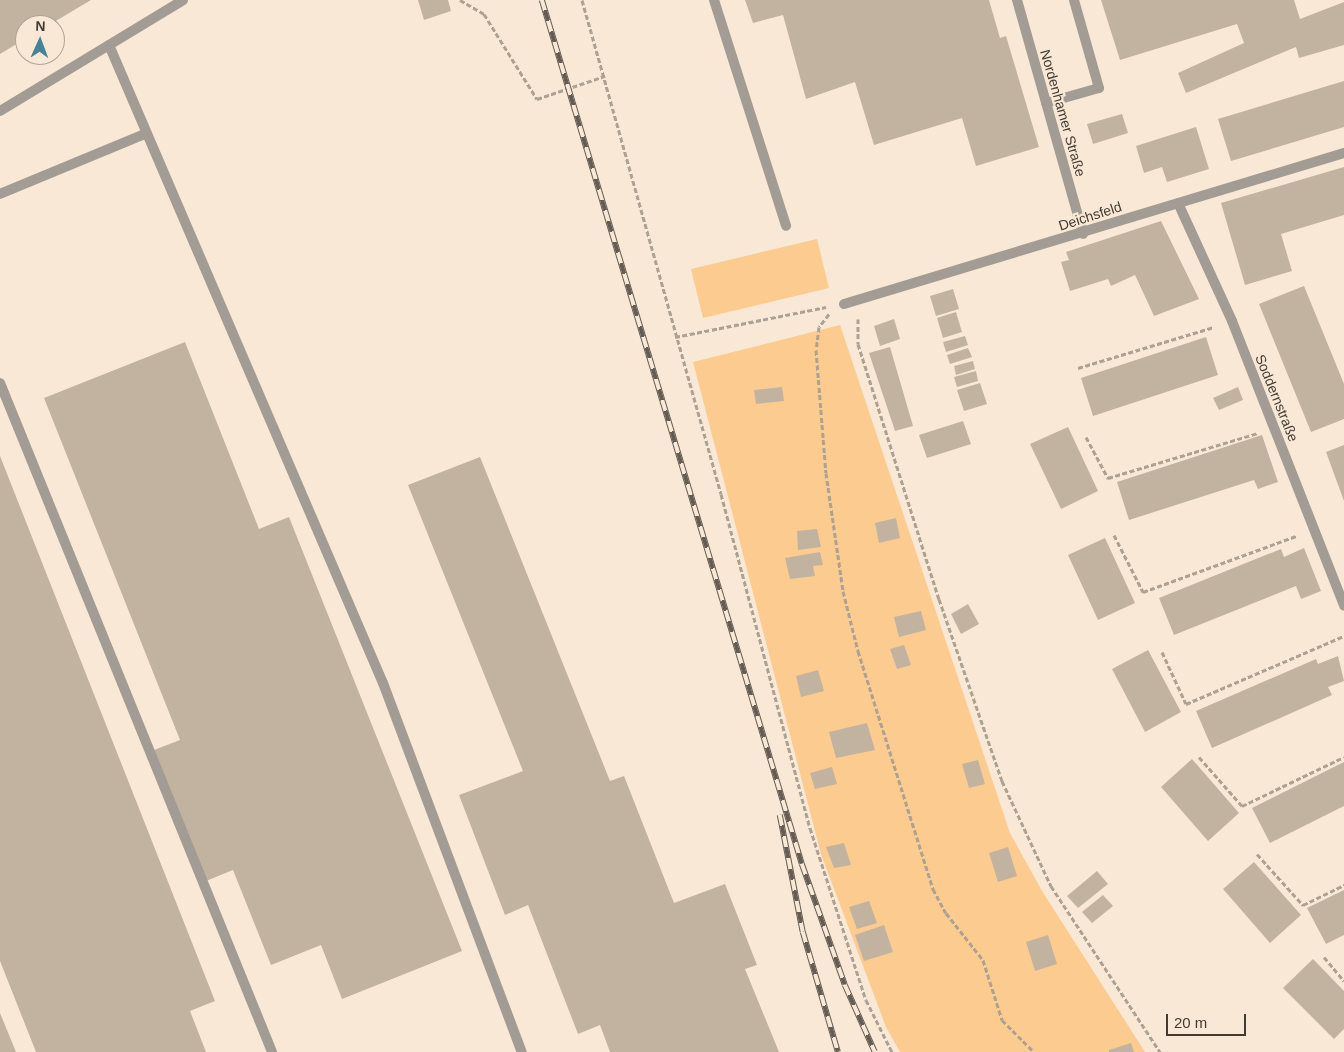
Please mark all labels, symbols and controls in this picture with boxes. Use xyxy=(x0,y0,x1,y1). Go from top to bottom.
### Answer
north arrow xyxy=(15,15,65,65)
text: N xyxy=(35,18,46,34)
street label: Nordenhamer Straße xyxy=(1037,47,1089,179)
street label: Deichsfeld xyxy=(1056,198,1124,234)
street label: Soddernstraße xyxy=(1252,352,1302,444)
scale bar xyxy=(1169,1004,1249,1036)
text: 20 m xyxy=(1174,1014,1207,1031)

